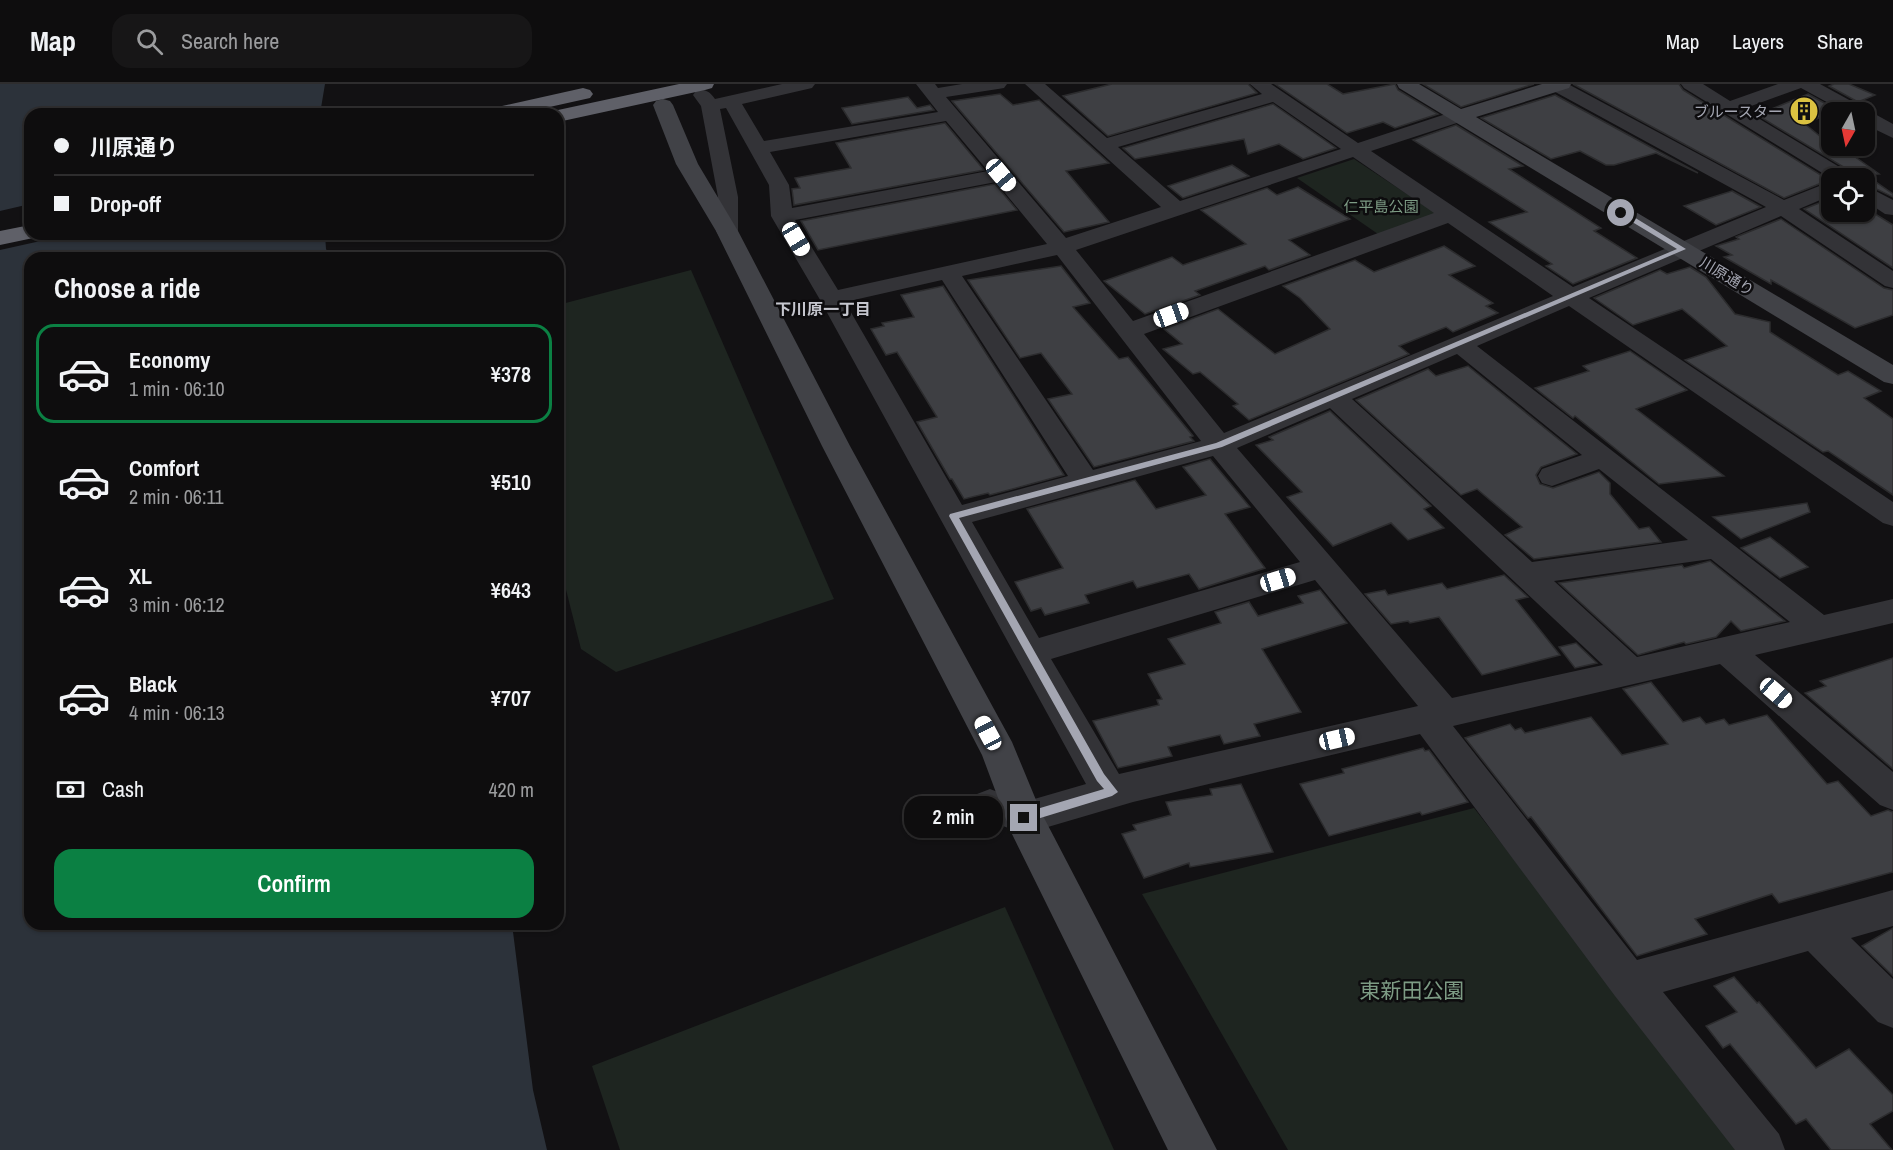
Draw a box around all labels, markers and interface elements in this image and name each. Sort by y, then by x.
search box [112,14,532,68]
text: Map [30,22,76,60]
icon: search [133,25,166,58]
text: Search here [181,26,279,56]
text: Map [1666,27,1699,56]
text: Layers [1732,27,1784,56]
text: Share [1817,27,1863,56]
building icon: ブルースター [1788,95,1820,127]
place label: ブルースター [1694,101,1783,122]
north arrow [1821,102,1875,156]
map controls [1821,102,1875,222]
text: 川原通り [90,132,178,162]
car [983,155,1019,195]
button: locate [1821,168,1875,222]
text: Drop-off [90,189,161,219]
park label: 仁平島公園 [1343,196,1419,217]
route start [1607,199,1634,226]
car [779,219,813,259]
street label: 川原通り [1696,252,1758,300]
text: Choose a ride [54,270,200,306]
district label: 下川原一丁目 [775,298,871,320]
car [1151,300,1191,330]
text: Economy [129,345,210,375]
icon: car [57,347,111,401]
text: ¥378 [491,359,531,389]
text: 1 min · 06:10 [129,375,225,402]
text: Comfort [129,453,199,483]
icon: car [57,455,111,509]
text: ¥510 [491,467,531,497]
text: 2 min · 06:11 [129,483,224,510]
text: XL [129,561,152,591]
icon: car [57,563,111,617]
car [1258,566,1298,594]
text: ¥643 [491,575,531,605]
text: 3 min · 06:12 [129,591,225,618]
text: Black [129,669,177,699]
icon: car [57,671,111,725]
car [1757,674,1795,712]
text: ¥707 [491,683,531,713]
text: 4 min · 06:13 [129,699,225,726]
car [972,713,1004,753]
car [1317,726,1357,752]
icon: cash [54,773,87,806]
text: Cash [102,774,144,804]
text: 420 m [488,776,534,803]
callout: 2 min [904,797,1003,839]
text: 2 min [932,803,975,830]
route end [1010,804,1037,831]
button: Confirm [54,849,534,918]
park label: 東新田公園 [1360,976,1465,1005]

